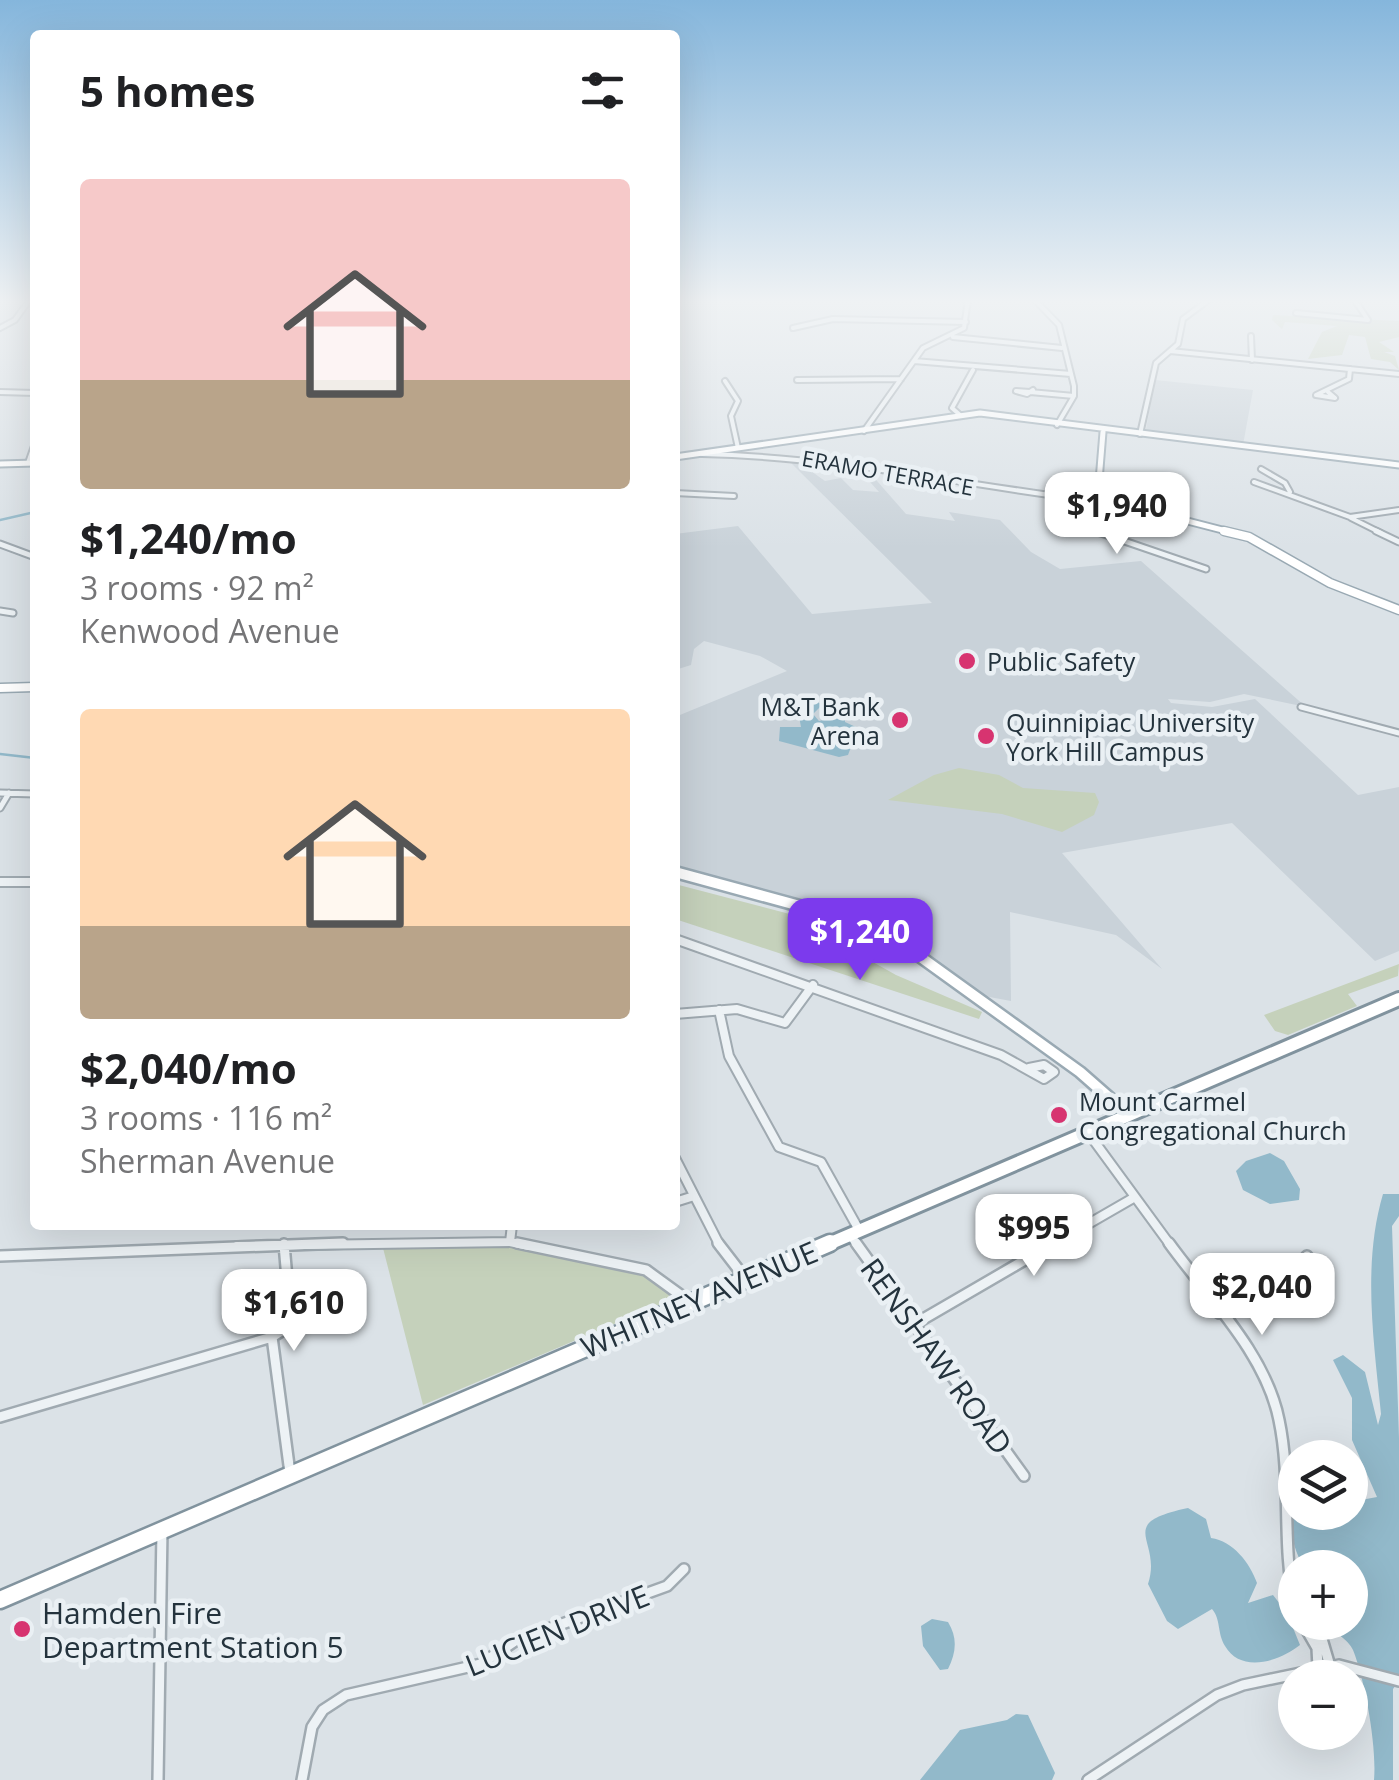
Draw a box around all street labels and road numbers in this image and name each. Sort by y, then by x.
street label: ERAMO TERRACE [800,442,976,502]
street label: WHITNEY AVENUE [574,1231,824,1367]
street label: RENSHAW ROAD [852,1250,1022,1462]
street label: LUCIEN DRIVE [459,1574,655,1686]

